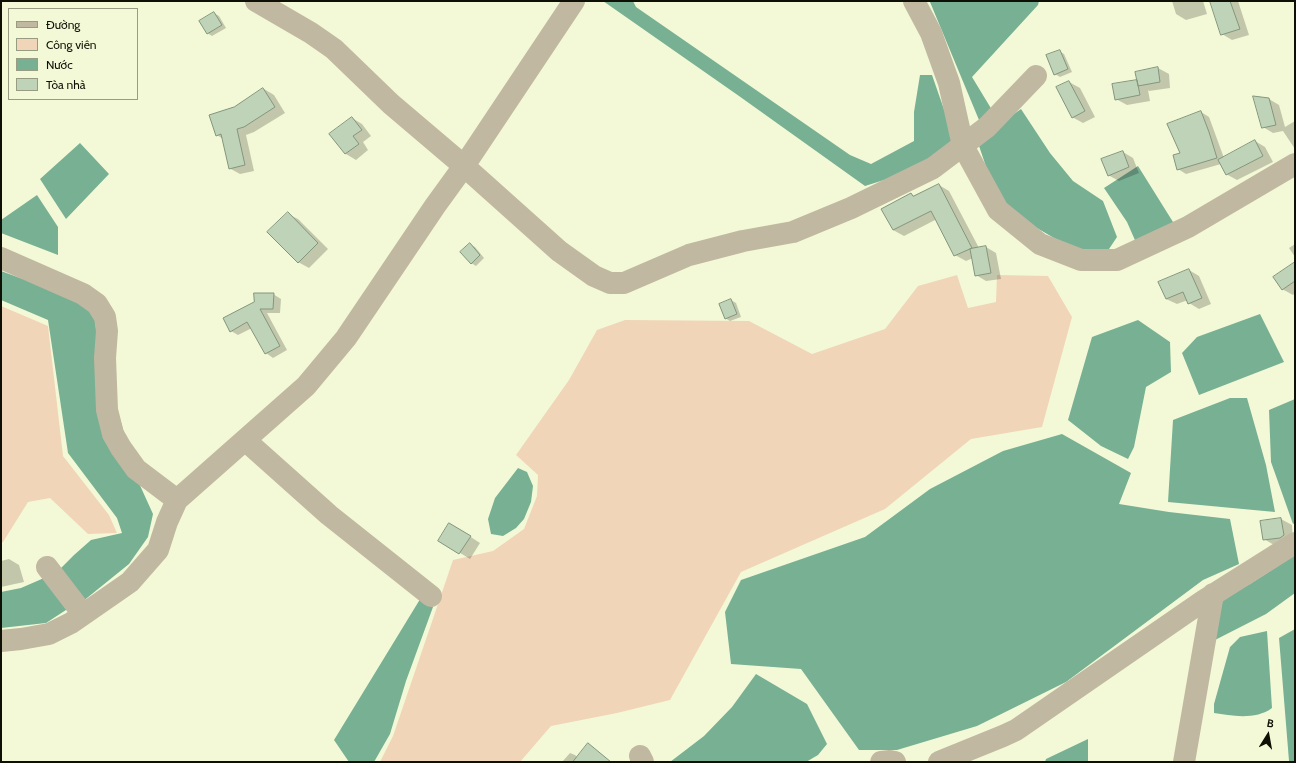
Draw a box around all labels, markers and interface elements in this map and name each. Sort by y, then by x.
legend [8,8,138,100]
text: Đường [46,17,80,32]
text: Công viên [46,37,97,52]
text: Nước [46,57,73,72]
text: Tòa nhà [46,77,85,92]
north arrow [1248,715,1288,755]
text: B [1266,716,1275,731]

